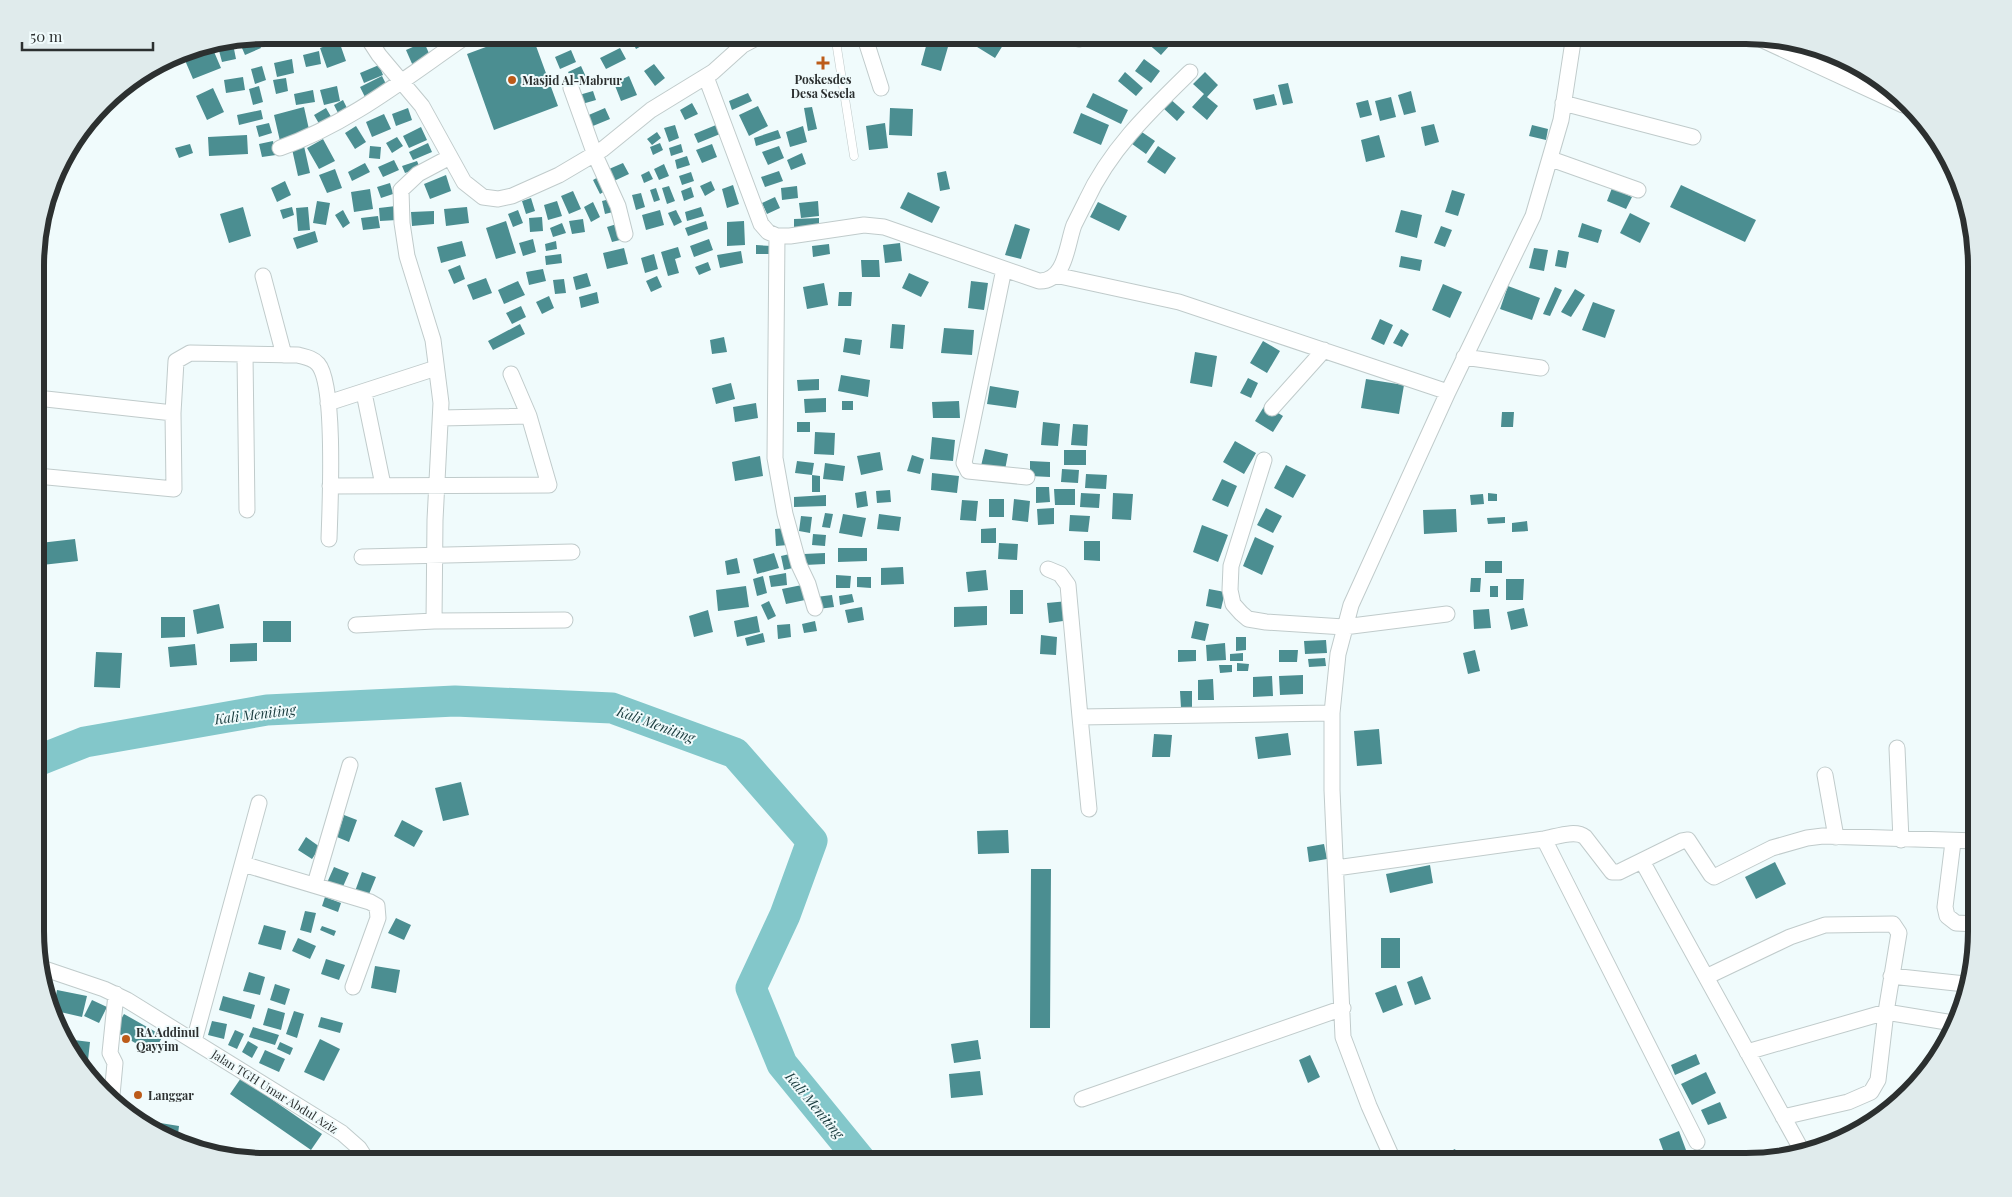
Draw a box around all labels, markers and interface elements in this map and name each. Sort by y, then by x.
scale bar [22,20,154,52]
text: 50 m [30,26,63,46]
marker: Poskesdes Desa Sesela [816,56,830,70]
place label: Poskesdes Desa Sesela [791,71,856,101]
place label: Masjid Al-Mabrur [522,72,622,88]
marker: Masjid Al-Mabrur [506,74,518,86]
water label: Kali Meniting [212,699,298,729]
water label: Kali Meniting [613,701,699,747]
place label: RA Addinul Qayyim [136,1024,199,1054]
marker: RA Addinul Qayyim [120,1033,132,1045]
street label: Jalan TGH Umar Abdul Aziz [208,1045,341,1137]
water label: Kali Meniting [781,1067,850,1144]
place label: Langgar [148,1087,194,1103]
marker: Langgar [132,1089,144,1101]

